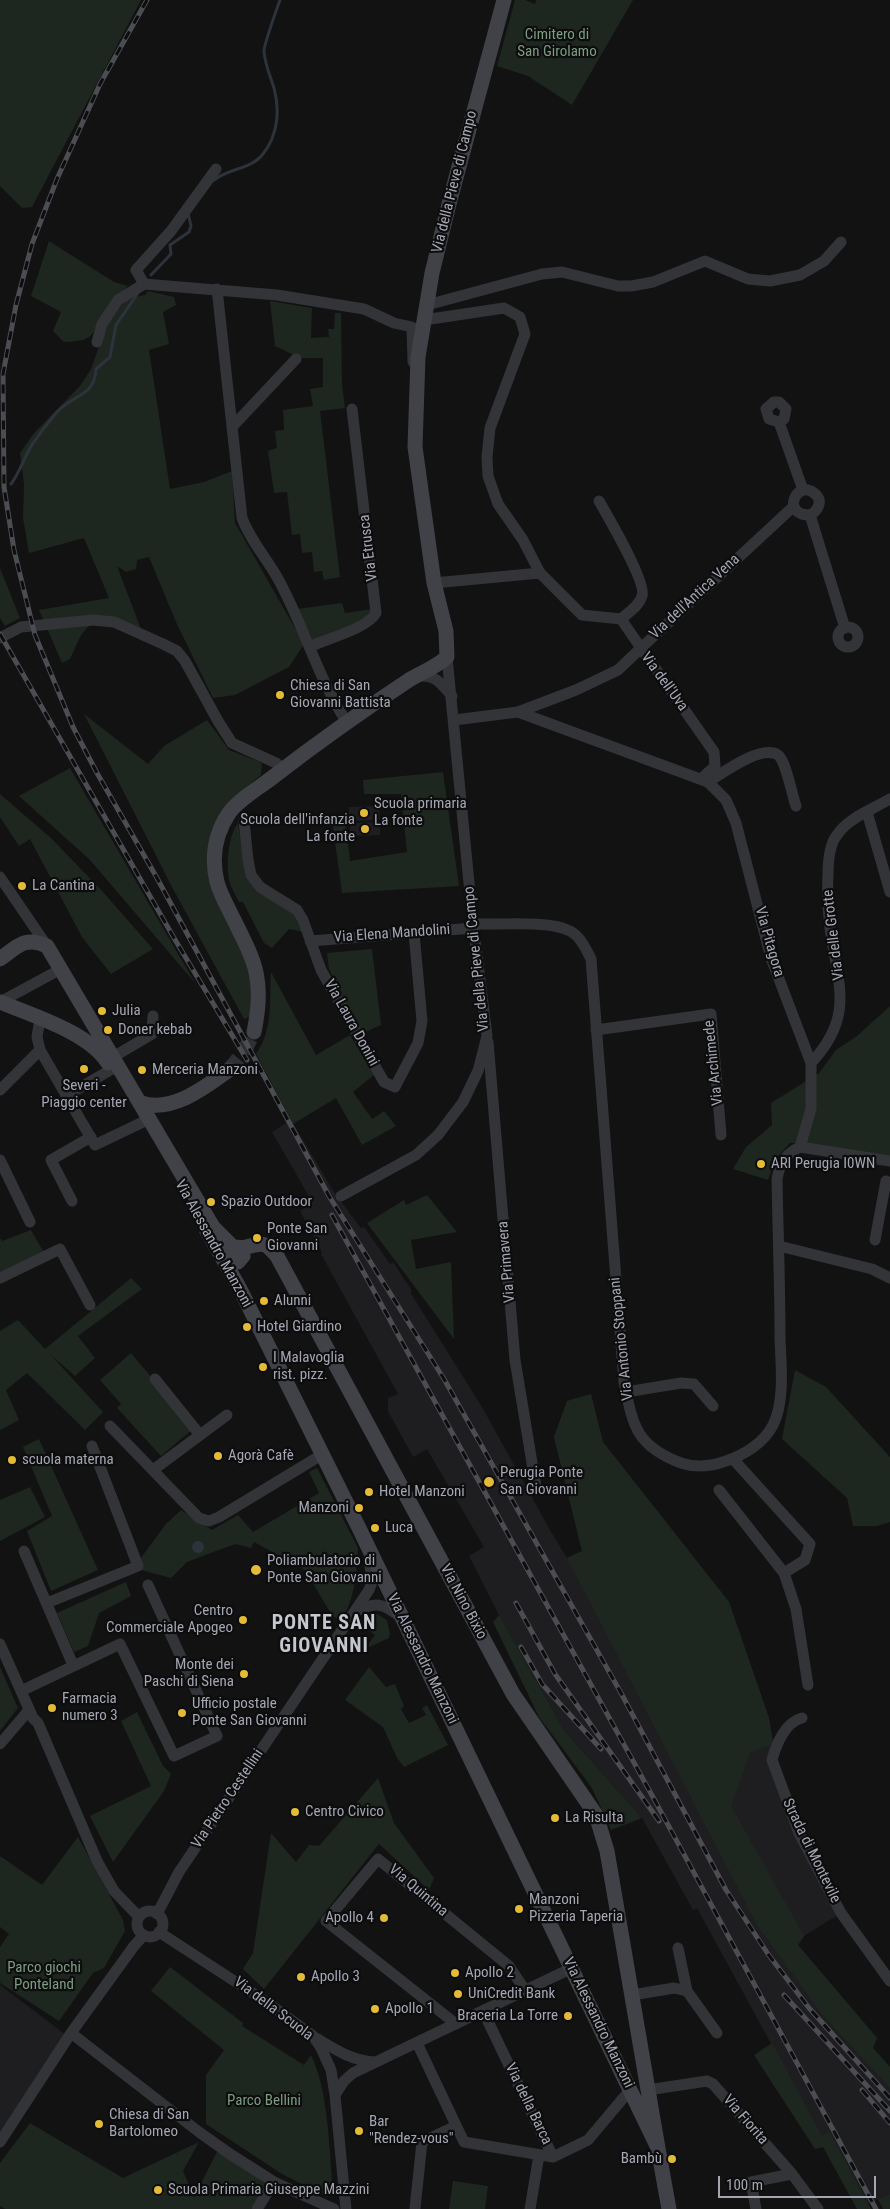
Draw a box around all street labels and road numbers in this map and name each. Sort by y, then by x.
street label: Via della Pieve di Campo [429,109,481,255]
street label: Via Etrusca [356,514,382,582]
street label: Via dell'Antica Vena [646,551,744,643]
street label: Via dell'Uva [637,649,691,715]
street label: Via della Pieve di Campo [460,885,494,1033]
street label: Via delle Grotte [820,889,848,981]
street label: Via Pitagora [750,905,788,979]
street label: Via Elena Mandolini [333,921,451,947]
street label: Via Laura Donini [320,976,382,1070]
street label: Via Archimede [701,1019,727,1107]
street label: Via Alessandro Manzoni [170,1177,256,1311]
street label: Via Primavera [494,1220,520,1304]
street label: Via Antonio Stoppani [607,1276,637,1402]
street label: Via Nino Bixio [436,1561,490,1643]
street label: Via Alessandro Manzoni [383,1591,461,1727]
street label: Via Pietro Cestellini [188,1746,268,1852]
street label: Strada di Montevile [778,1796,844,1906]
street label: Via Quintina [385,1861,451,1921]
street label: Via Alessandro Manzoni [559,1955,637,2091]
street label: Via della Scuola [230,1973,316,2045]
street label: Via della Barca [501,2060,555,2148]
street label: Via Fiorita [718,2091,772,2149]

